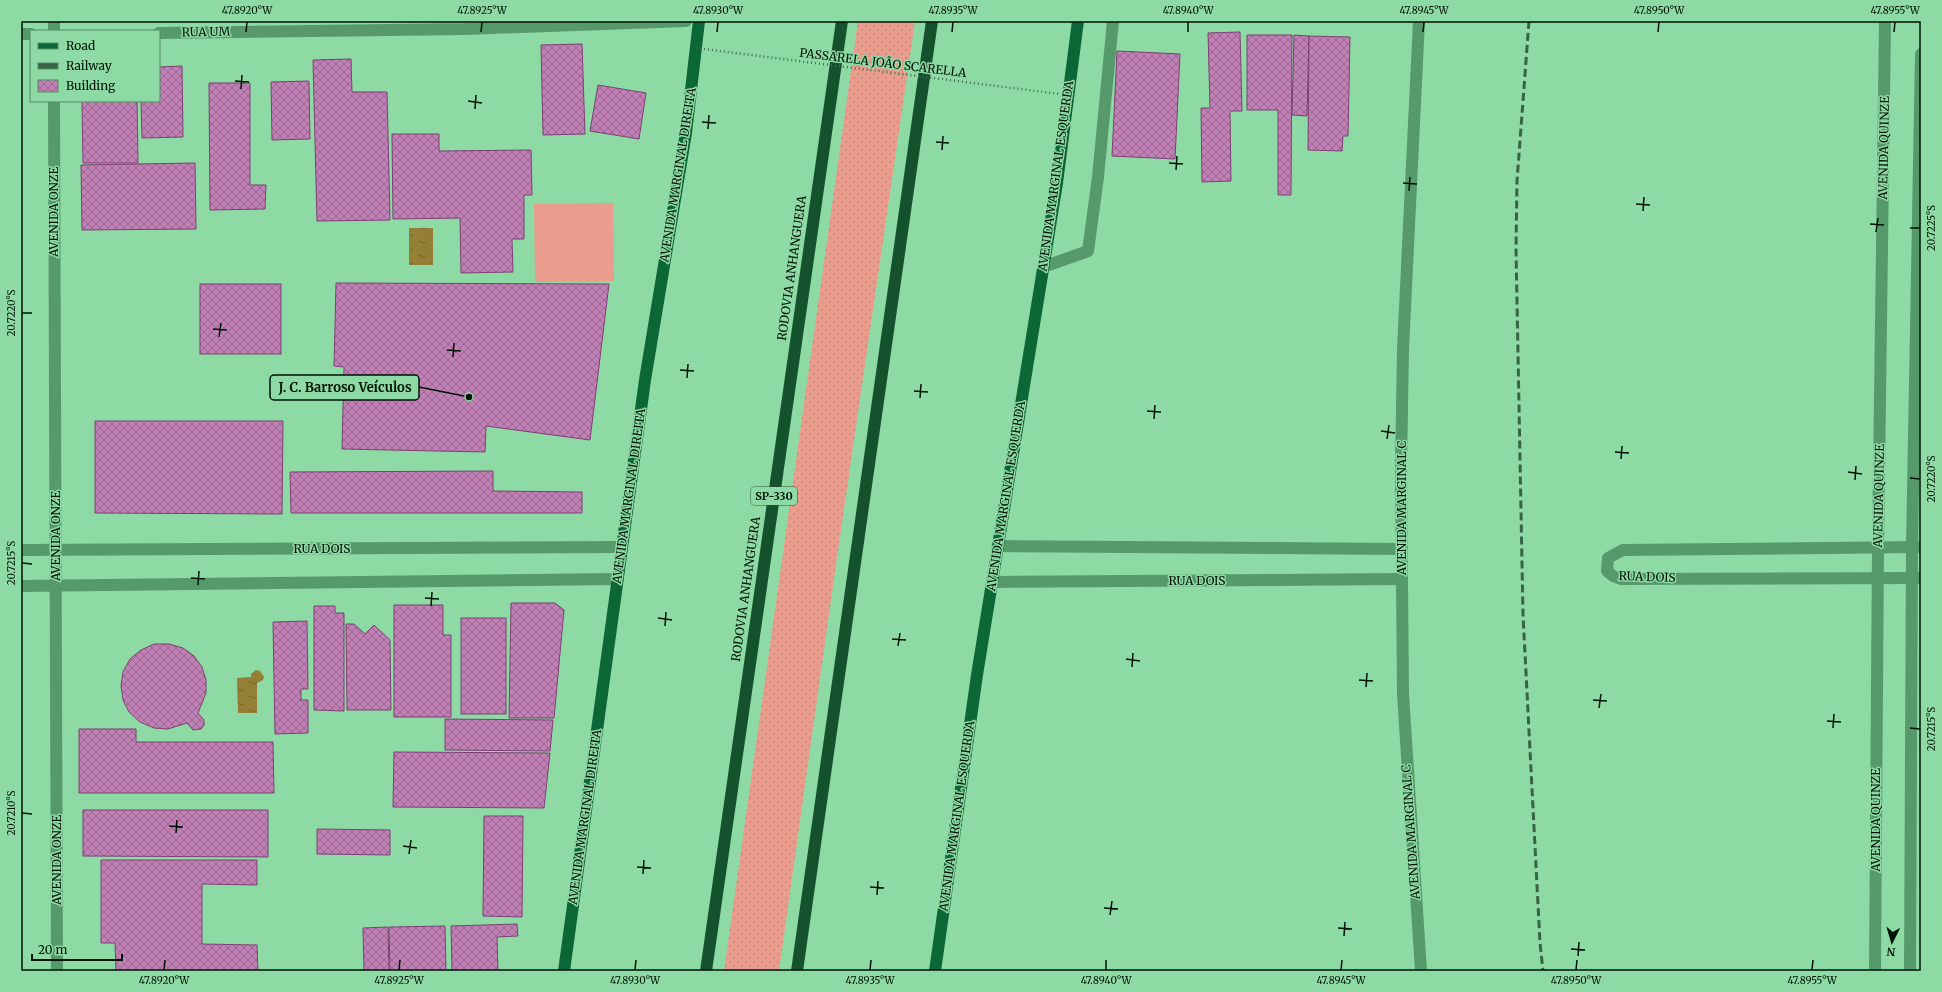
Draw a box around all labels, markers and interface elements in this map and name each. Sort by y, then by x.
text: 47.8920°W [222,4,273,17]
text: 47.8925°W [457,4,508,17]
text: 47.8930°W [693,4,744,17]
text: 47.8935°W [929,4,978,17]
text: 47.8940°W [1163,4,1214,17]
text: 47.8945°W [1399,4,1450,17]
text: 47.8950°W [1634,4,1685,17]
text: 47.8955°W [1870,4,1921,17]
street label: RUA UM [182,24,230,39]
legend [30,30,160,102]
text: Road [66,38,95,53]
street label: PASSARELA JOÃO SCARELLA [799,45,968,80]
text: Railway [66,58,112,73]
text: Building [66,78,116,93]
street label: AVENIDA MARGINAL ESQUERDA [1035,79,1076,273]
street label: AVENIDA MARGINAL DIREITA [656,86,699,264]
street label: AVENIDA QUINZE [1875,96,1892,201]
street label: AVENIDA ONZE [46,167,61,258]
street label: RODOVIA ANHANGUERA [774,194,809,341]
text: 20.7225°S [1925,205,1938,251]
text: 20.7220°S [5,290,18,336]
callout: J. C. Barroso Veículos [270,375,419,400]
text: J. C. Barroso Veículos [277,379,412,396]
street label: AVENIDA MARGINAL ESQUERDA [983,399,1028,593]
street label: AVENIDA MARGINAL DIREITA [609,407,648,585]
street label: AVENIDA MARGINAL C [1394,441,1409,576]
street label: AVENIDA QUINZE [1870,444,1887,549]
text: 20.7220°S [1925,456,1938,502]
road number: SP-330 [751,487,797,505]
street label: AVENIDA ONZE [48,491,63,582]
street label: RODOVIA ANHANGUERA [728,515,763,662]
text: 20.7215°S [5,541,18,585]
street label: RUA DOIS [294,541,350,556]
street label: RUA DOIS [1618,568,1676,585]
street label: RUA DOIS [1169,573,1225,588]
text: 20.7215°S [1925,707,1938,751]
street label: AVENIDA MARGINAL ESQUERDA [936,719,977,913]
street label: AVENIDA MARGINAL DIREITA [565,728,604,906]
street label: AVENIDA MARGINAL C [1398,764,1423,901]
street label: AVENIDA QUINZE [1868,768,1883,873]
text: 20.7210°S [5,790,18,836]
street label: AVENIDA ONZE [49,815,64,906]
north arrow [1872,922,1912,962]
scale bar [32,936,122,962]
text: 20 m [38,942,67,957]
text: N [1886,945,1896,959]
text: 47.8920°W [139,974,190,987]
text: 47.8925°W [374,974,425,987]
text: 47.8930°W [610,974,661,987]
text: 47.8935°W [846,974,895,987]
text: 47.8940°W [1081,974,1132,987]
text: 47.8945°W [1316,974,1367,987]
text: 47.8950°W [1551,974,1602,987]
text: 47.8955°W [1787,974,1838,987]

